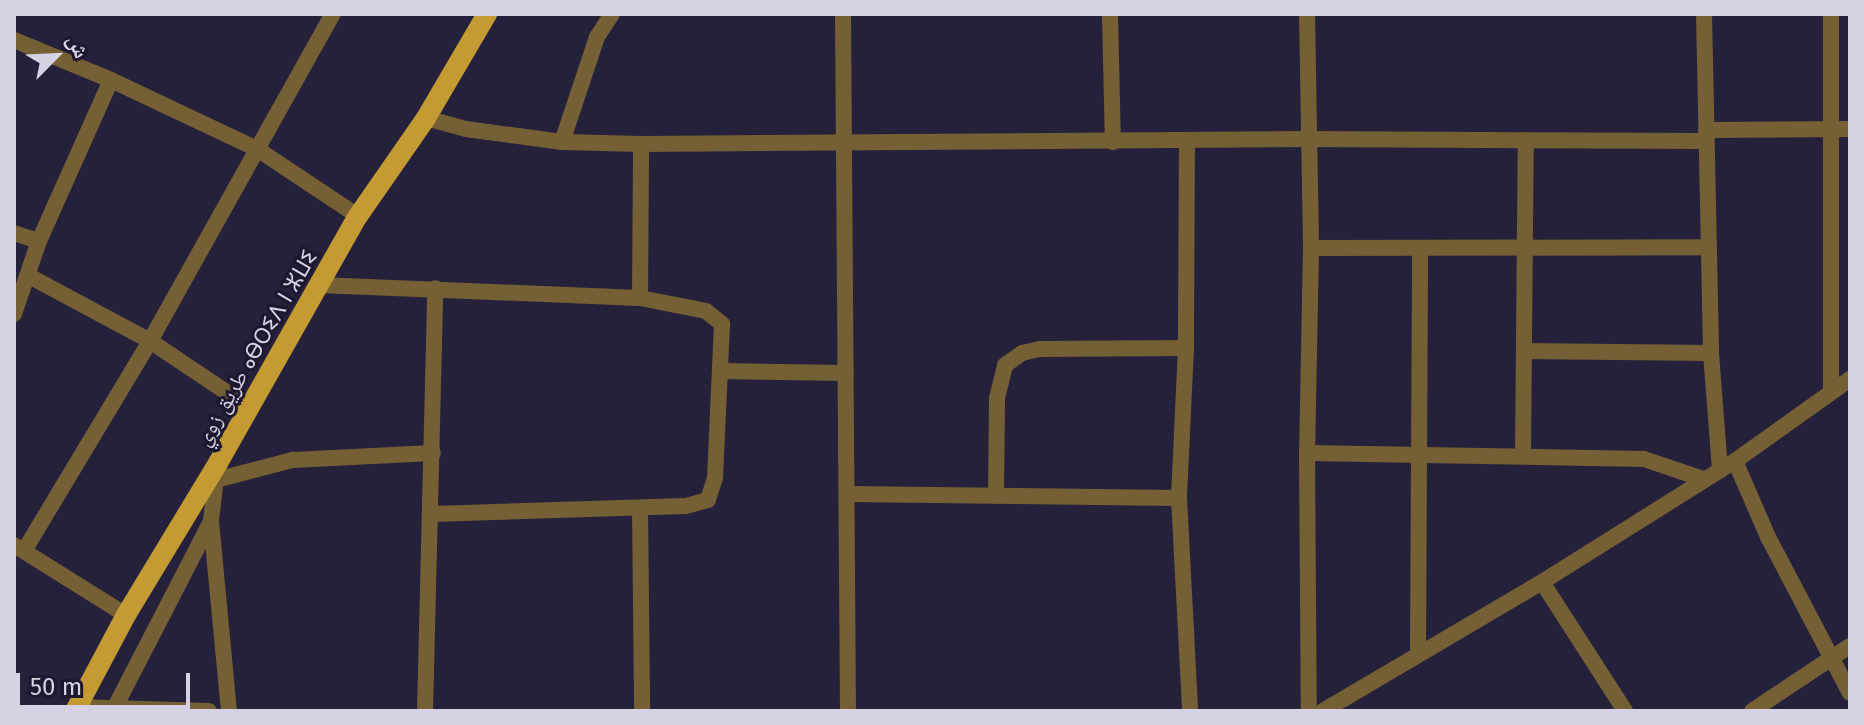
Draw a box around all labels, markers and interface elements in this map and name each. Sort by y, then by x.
north arrow [16,16,96,96]
text: ش [61,30,95,62]
street label: طريق زوي ⴰⴱⵔⵉⴷ ⵏ ⵣⵡⵉ [189,245,323,451]
scale bar [20,657,194,707]
text: 50 m [30,673,82,701]

